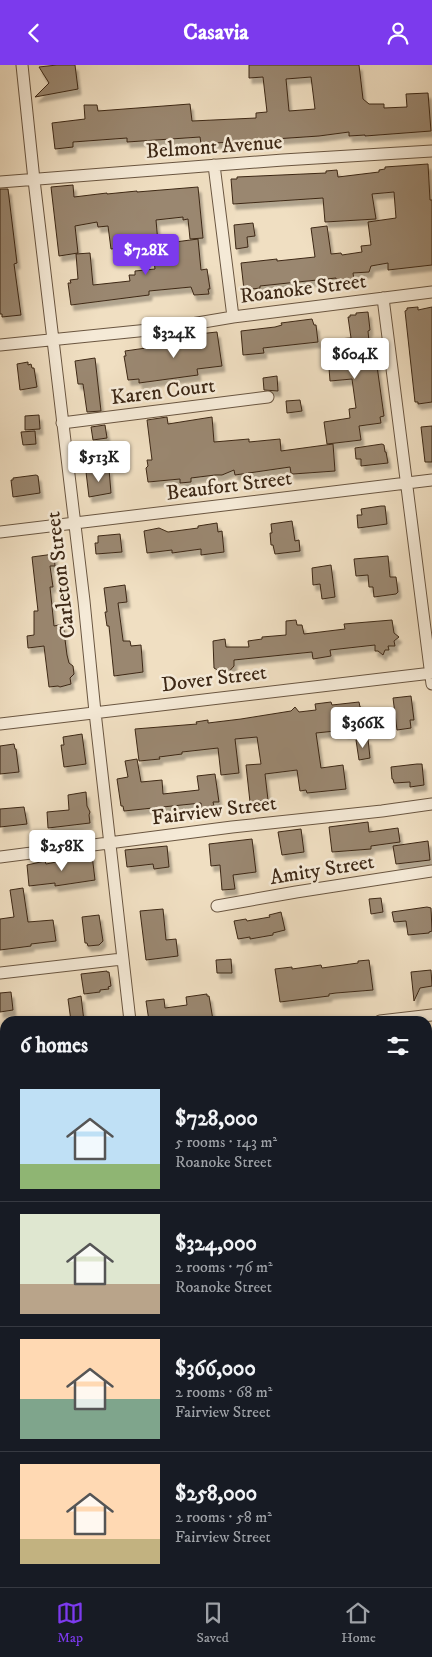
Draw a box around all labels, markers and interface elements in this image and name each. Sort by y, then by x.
icon: back [20,19,48,47]
text: Casavia [183,19,249,46]
icon: person [384,19,412,47]
street label: Belmont Avenue [145,129,283,165]
pin: $728K [111,233,181,276]
text: $728K [124,240,168,260]
street label: Roanoke Street [238,268,368,310]
pin: $324K [139,317,209,359]
text: $324K [152,323,196,343]
pin: $604K [320,337,390,380]
text: $604K [332,344,378,364]
street label: Karen Court [110,373,217,411]
pin: $513K [64,441,134,483]
text: $513K [79,447,119,467]
street label: Beaufort Street [165,465,294,507]
street label: Carleton Street [40,510,82,640]
street label: Dover Street [160,660,268,698]
pin: $366K [328,707,398,749]
text: $366K [342,713,384,733]
street label: Fairview Street [150,790,278,832]
pin: $258K [27,829,97,872]
text: $258K [40,836,84,856]
street label: Amity Street [268,849,376,891]
icon: filters [384,1032,412,1060]
text: 6 homes [20,1033,88,1059]
text: $728,000 [175,1106,258,1132]
icon: home [60,1109,120,1169]
text: 5 rooms · 143 m² [175,1132,277,1152]
text: Roanoke Street [175,1152,272,1172]
text: $324,000 [175,1231,257,1257]
icon: home [60,1234,120,1294]
text: 2 rooms · 76 m² [175,1257,273,1277]
text: Roanoke Street [175,1277,272,1297]
text: $366,000 [175,1356,256,1382]
icon: home [60,1359,120,1419]
text: 2 rooms · 68 m² [175,1382,272,1402]
text: Fairview Street [175,1402,271,1422]
text: $258,000 [175,1481,257,1507]
icon: home [60,1484,120,1544]
text: 2 rooms · 58 m² [175,1507,272,1527]
text: Fairview Street [175,1527,271,1547]
tab: Map [56,1599,84,1647]
tab: Saved [197,1599,229,1647]
tab: Home [341,1599,376,1647]

